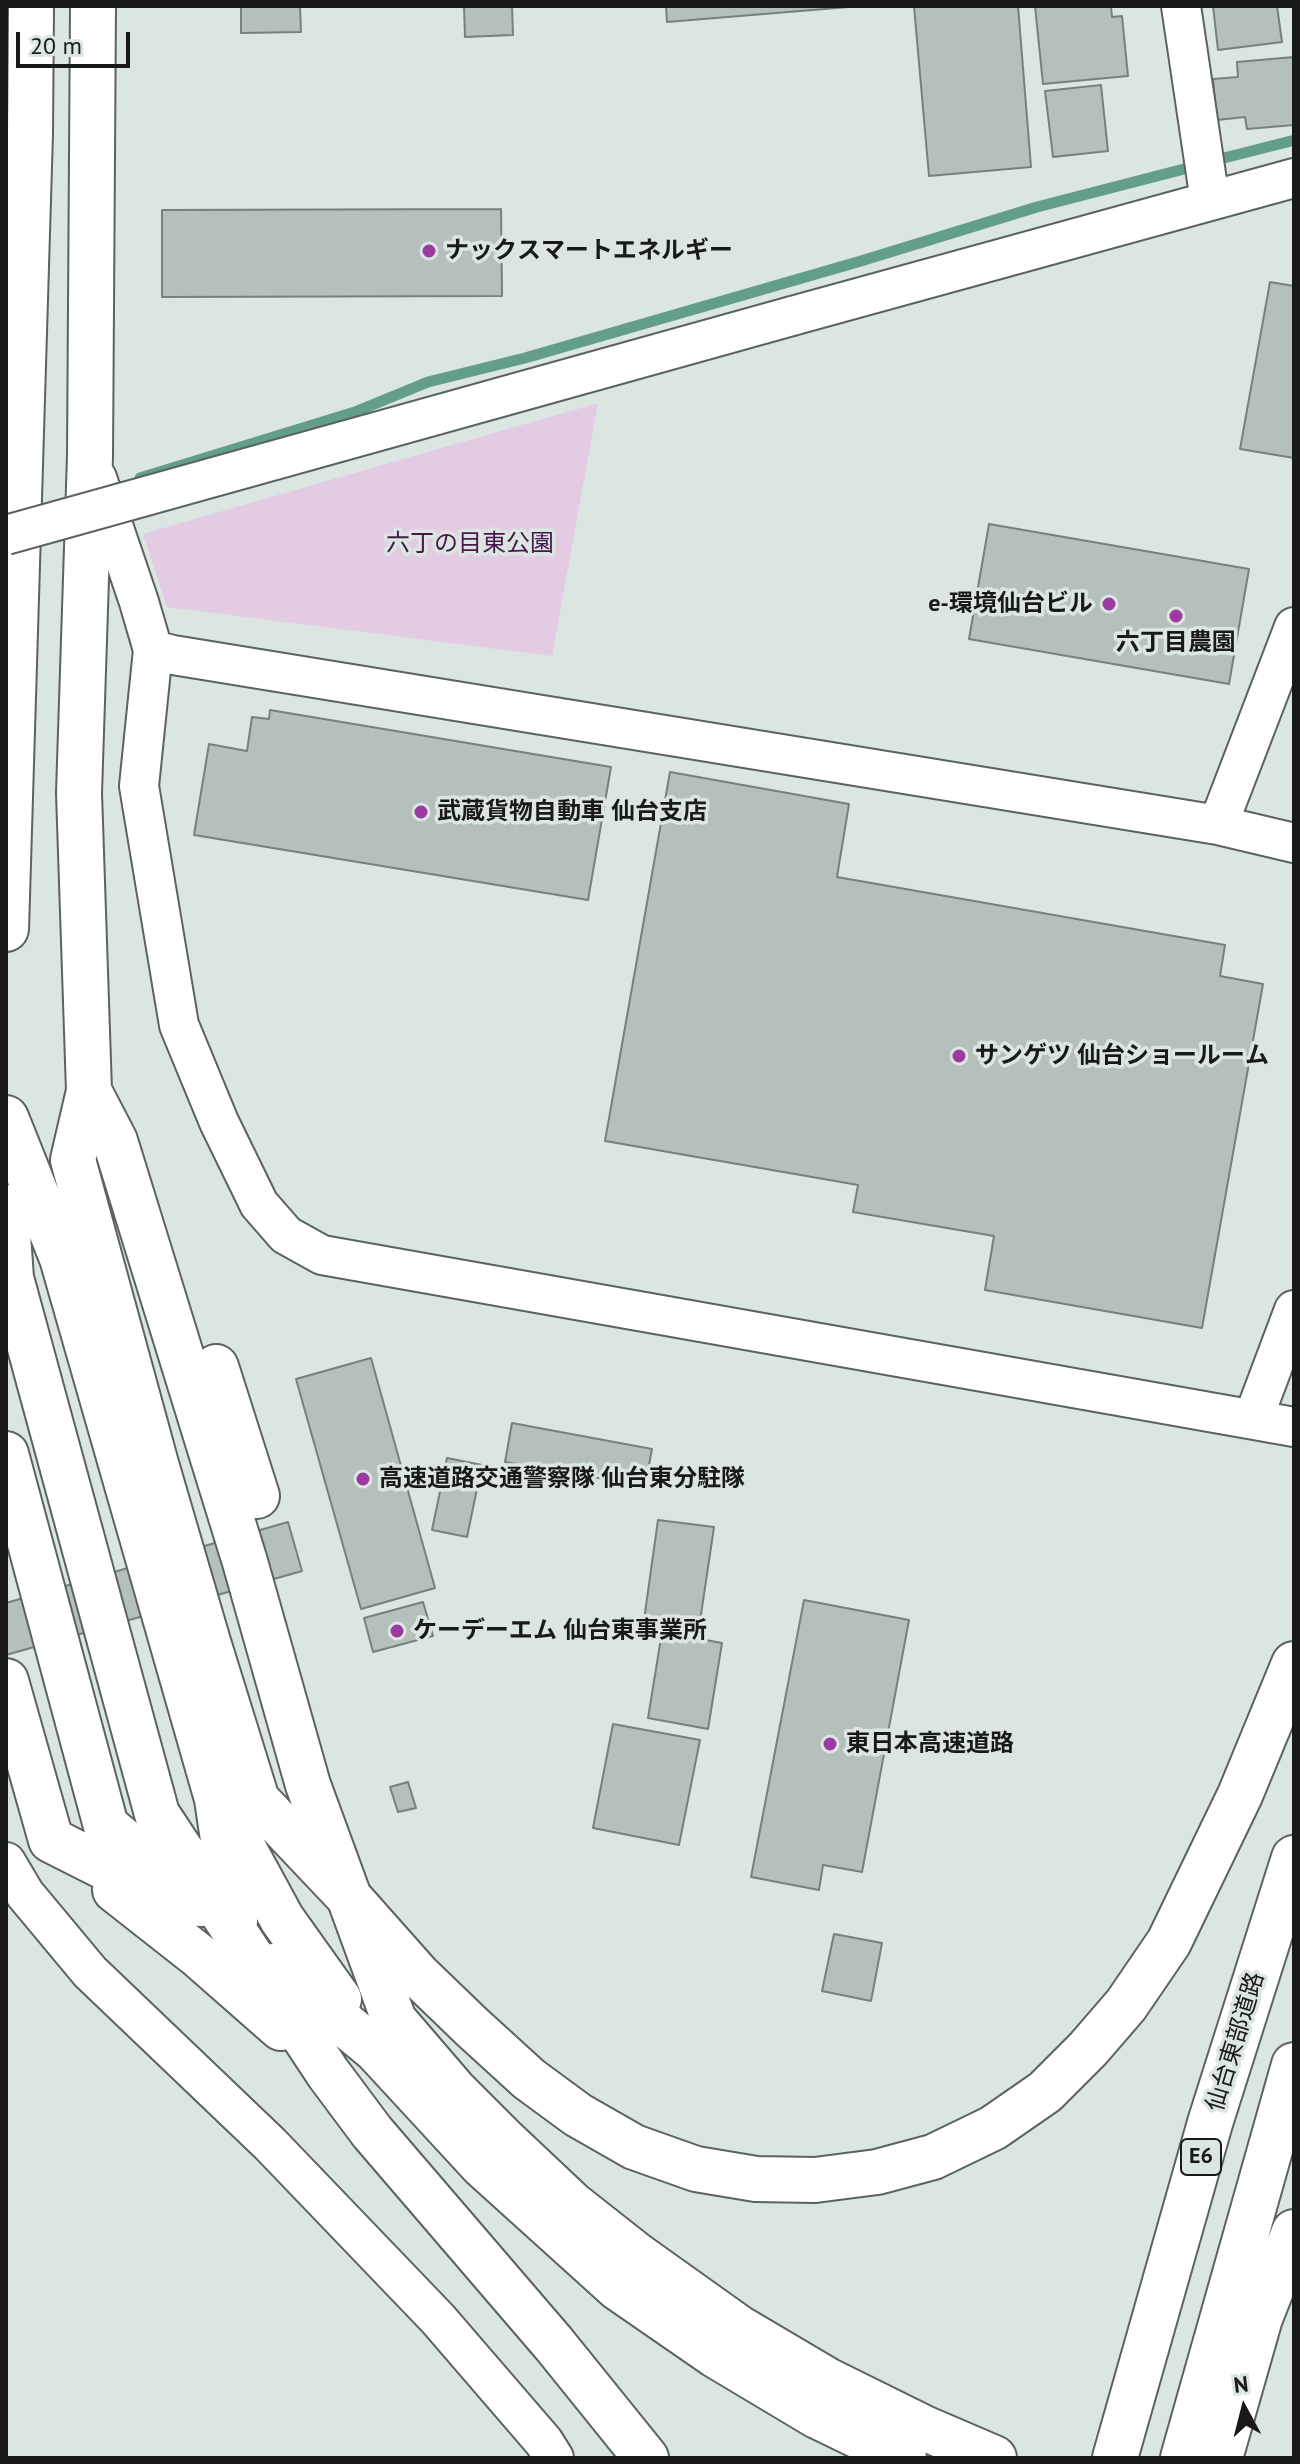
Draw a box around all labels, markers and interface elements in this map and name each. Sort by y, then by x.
scale bar [20,16,134,66]
text: 20 m [30,30,82,61]
place label: ナックスマートエネルギー [445,237,733,265]
marker: ナックスマートエネルギー [420,242,438,260]
park label: 六丁の目東公園 [386,530,554,558]
place label: e-環境仙台ビル [928,590,1093,618]
marker: e-環境仙台ビル [1100,595,1118,613]
marker: 六丁目農園 [1167,607,1185,625]
place label: 六丁目農園 [1116,629,1236,657]
place label: 武蔵貨物自動車 仙台支店 [437,798,707,826]
marker: 武蔵貨物自動車 仙台支店 [412,803,430,821]
place label: サンゲツ 仙台ショールーム [975,1042,1269,1070]
marker: サンゲツ 仙台ショールーム [950,1047,968,1065]
place label: 高速道路交通警察隊 仙台東分駐隊 [379,1465,745,1493]
marker: 高速道路交通警察隊 仙台東分駐隊 [354,1470,372,1488]
place label: ケーデーエム 仙台東事業所 [413,1617,707,1645]
marker: ケーデーエム 仙台東事業所 [388,1622,406,1640]
place label: 東日本高速道路 [846,1730,1014,1758]
marker: 東日本高速道路 [821,1735,839,1753]
street label: 仙台東部道路 [1201,1969,1271,2115]
road number: E6 [1181,2139,1221,2175]
north arrow [1204,2368,1284,2448]
text: N [1232,2369,1250,2399]

